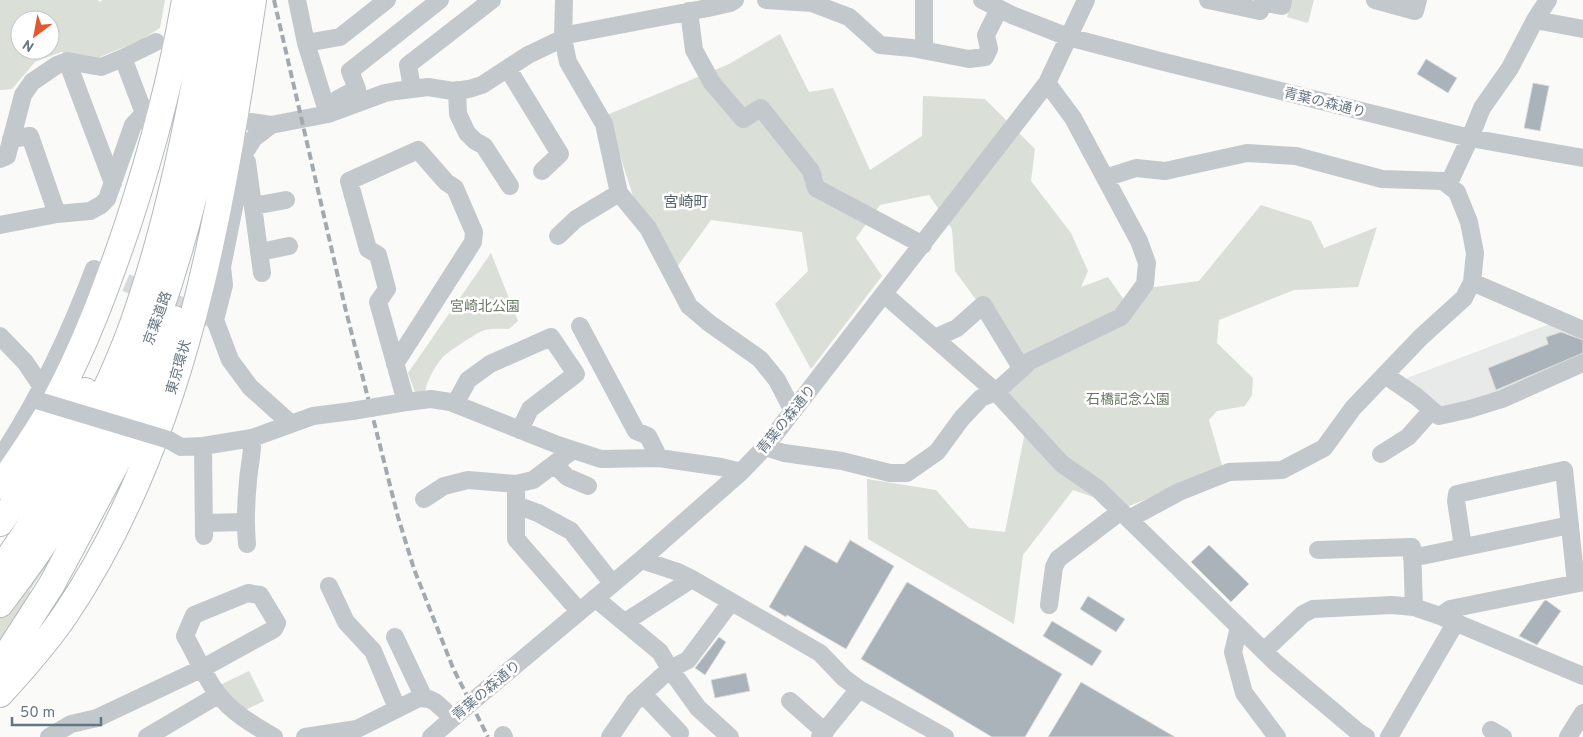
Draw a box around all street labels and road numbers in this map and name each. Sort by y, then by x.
street label: 青葉の森通り [1282,85,1367,122]
street label: 京葉道路 [141,289,176,348]
street label: 東京環状 [163,338,195,397]
street label: 青葉の森通り [754,382,820,458]
street label: 青葉の森通り [449,658,525,725]

